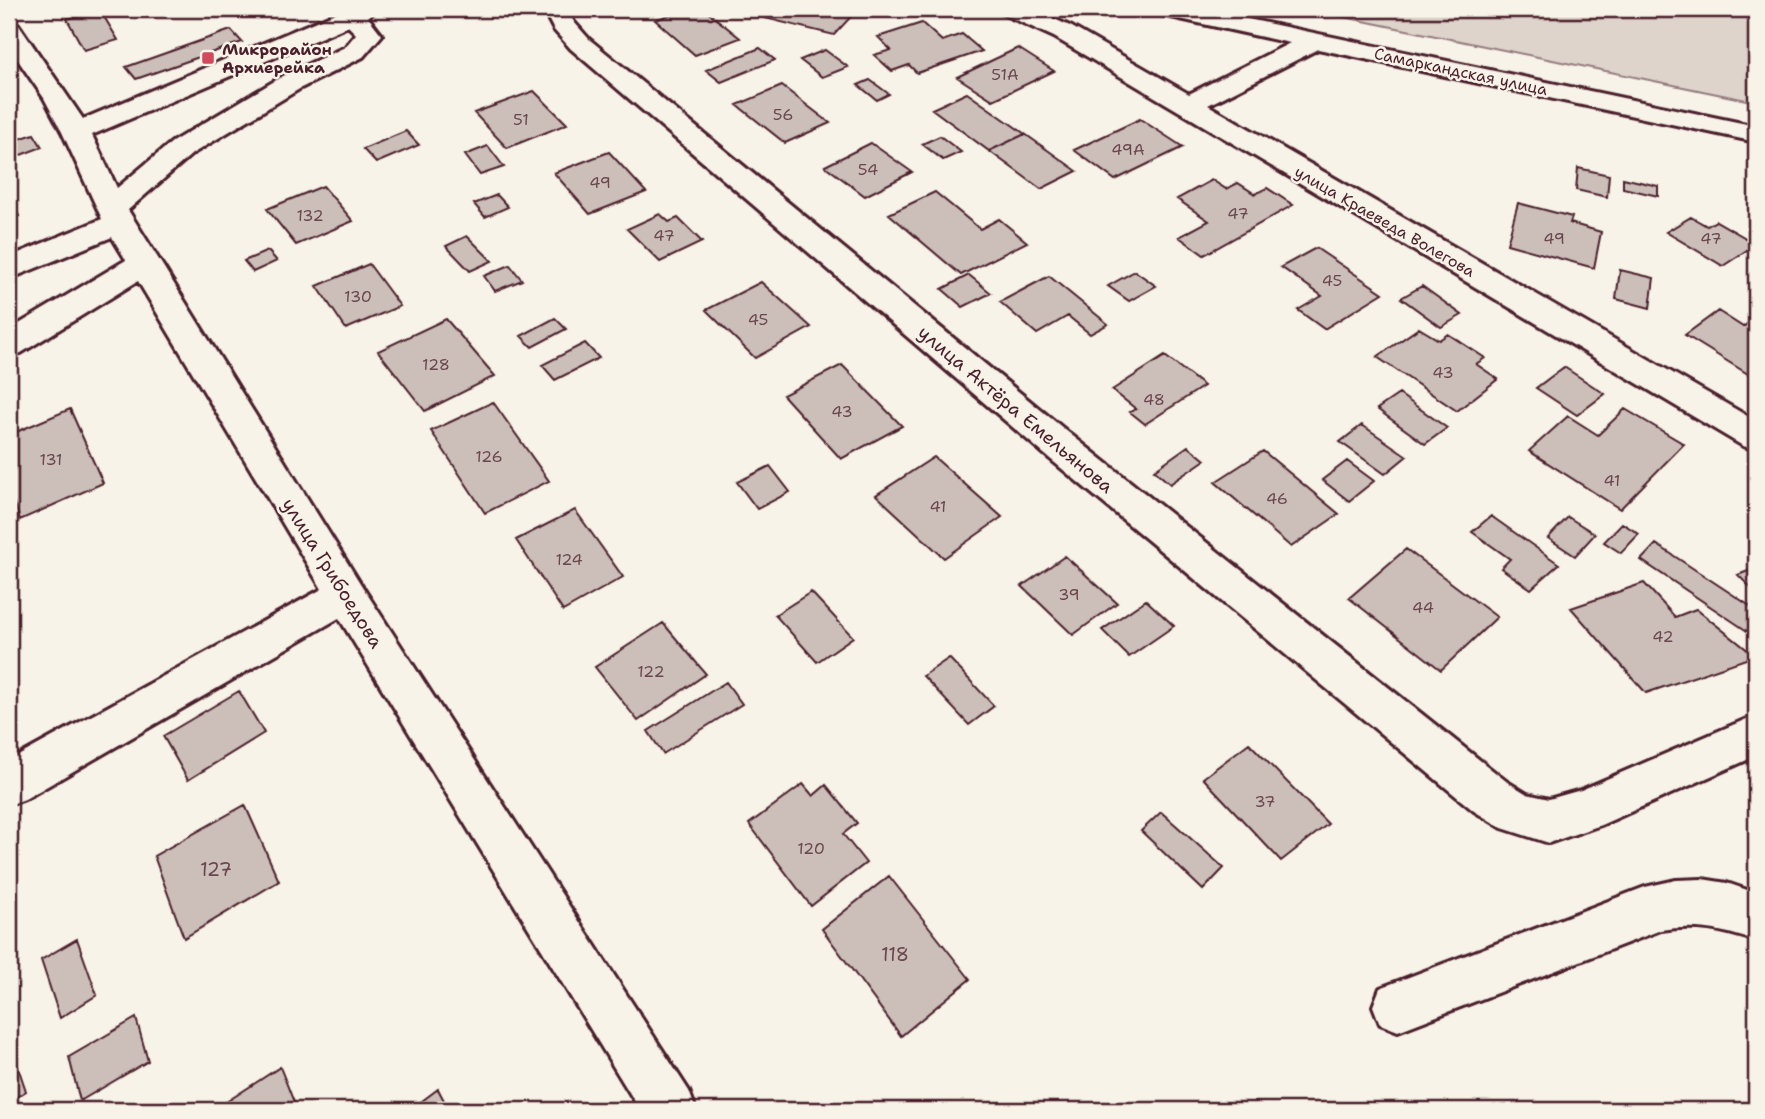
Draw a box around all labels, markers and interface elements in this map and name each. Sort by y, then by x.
place label: Микрорайон Архиерейка [222,39,332,78]
street label: Самаркандская улица [1372,43,1550,100]
marker: Микрорайон Архиерейка [200,50,216,66]
house number: 51А [991,64,1019,85]
house number: 56 [773,104,793,125]
house number: 51 [513,109,529,130]
house number: 49А [1111,139,1145,160]
house number: 54 [858,159,878,180]
street label: улица Краеведа Волегова [1291,161,1479,282]
house number: 49 [589,172,611,193]
house number: 47 [1227,203,1249,224]
house number: 132 [296,205,324,226]
house number: 47 [653,225,675,246]
house number: 49 [1543,228,1565,249]
house number: 47 [1700,228,1722,249]
house number: 45 [1322,270,1342,291]
house number: 130 [344,286,372,307]
house number: 45 [748,309,768,330]
street label: улица Актёра Емельянова [913,320,1119,499]
house number: 128 [422,354,450,375]
house number: 43 [1432,362,1454,383]
house number: 48 [1143,389,1165,410]
house number: 43 [831,401,853,422]
house number: 126 [475,446,503,467]
house number: 131 [40,449,62,470]
house number: 41 [1603,470,1621,491]
house number: 46 [1266,488,1288,509]
street label: улица Грибоедова [276,493,389,653]
house number: 41 [929,496,947,517]
house number: 124 [555,549,583,570]
house number: 39 [1058,584,1080,605]
house number: 44 [1412,597,1434,618]
house number: 42 [1652,626,1674,647]
house number: 122 [637,661,665,682]
house number: 37 [1254,791,1276,812]
house number: 120 [797,838,825,859]
house number: 127 [200,857,232,882]
house number: 118 [881,942,909,967]

